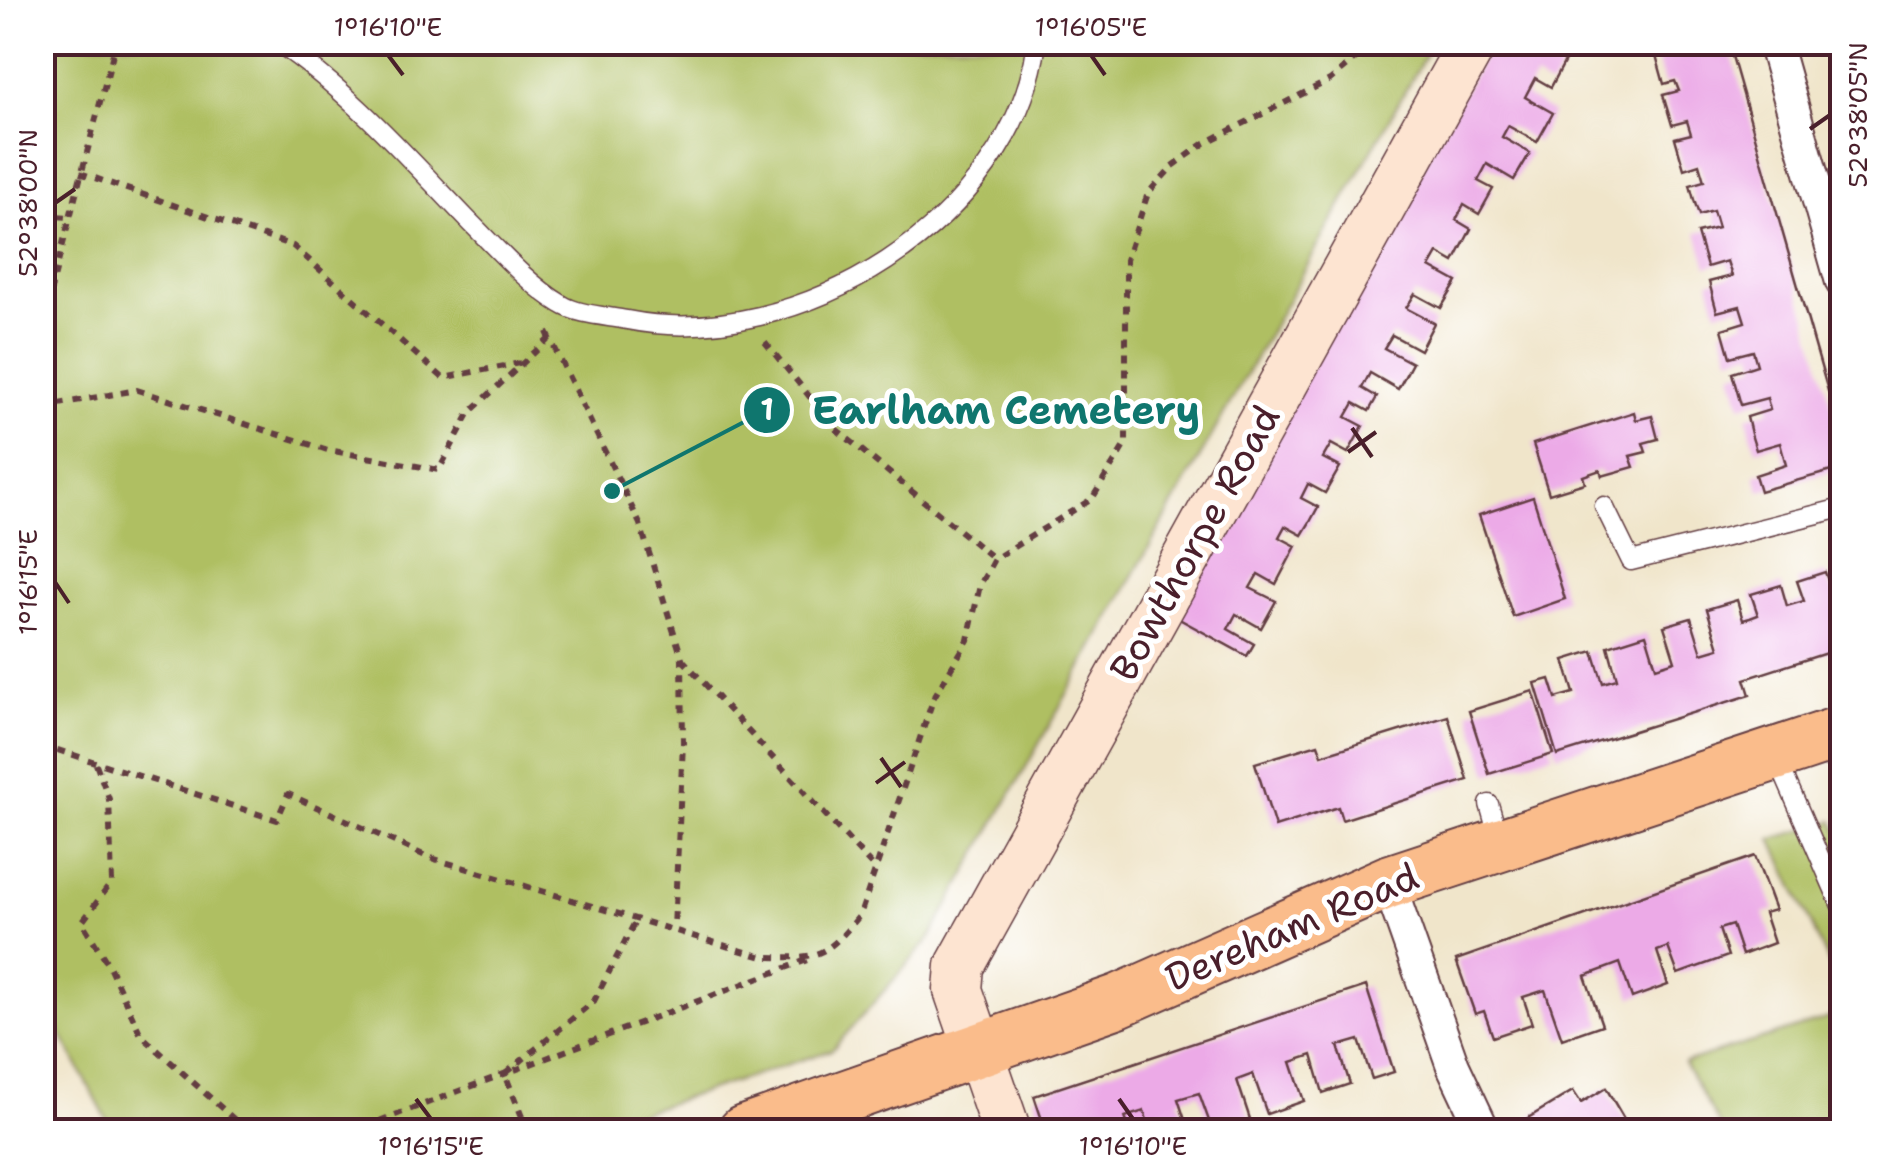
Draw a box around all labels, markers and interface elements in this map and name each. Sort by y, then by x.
text: 1°16'10"E [334,10,442,44]
text: 1°16'05"E [1035,10,1147,44]
text: 52°38'05"N [1841,42,1875,188]
text: 52°38'00"N [11,129,45,277]
callout: Earlham Cemetery [742,375,1220,445]
text: Earlham Cemetery [812,383,1200,437]
text: 1 [760,389,774,430]
street label: Bowthorpe Road [1098,396,1292,690]
text: 1°16'15"E [11,529,45,635]
street label: Dereham Road [1157,850,1426,1003]
text: 1°16'15"E [378,1129,484,1163]
text: 1°16'10"E [1079,1129,1187,1163]

